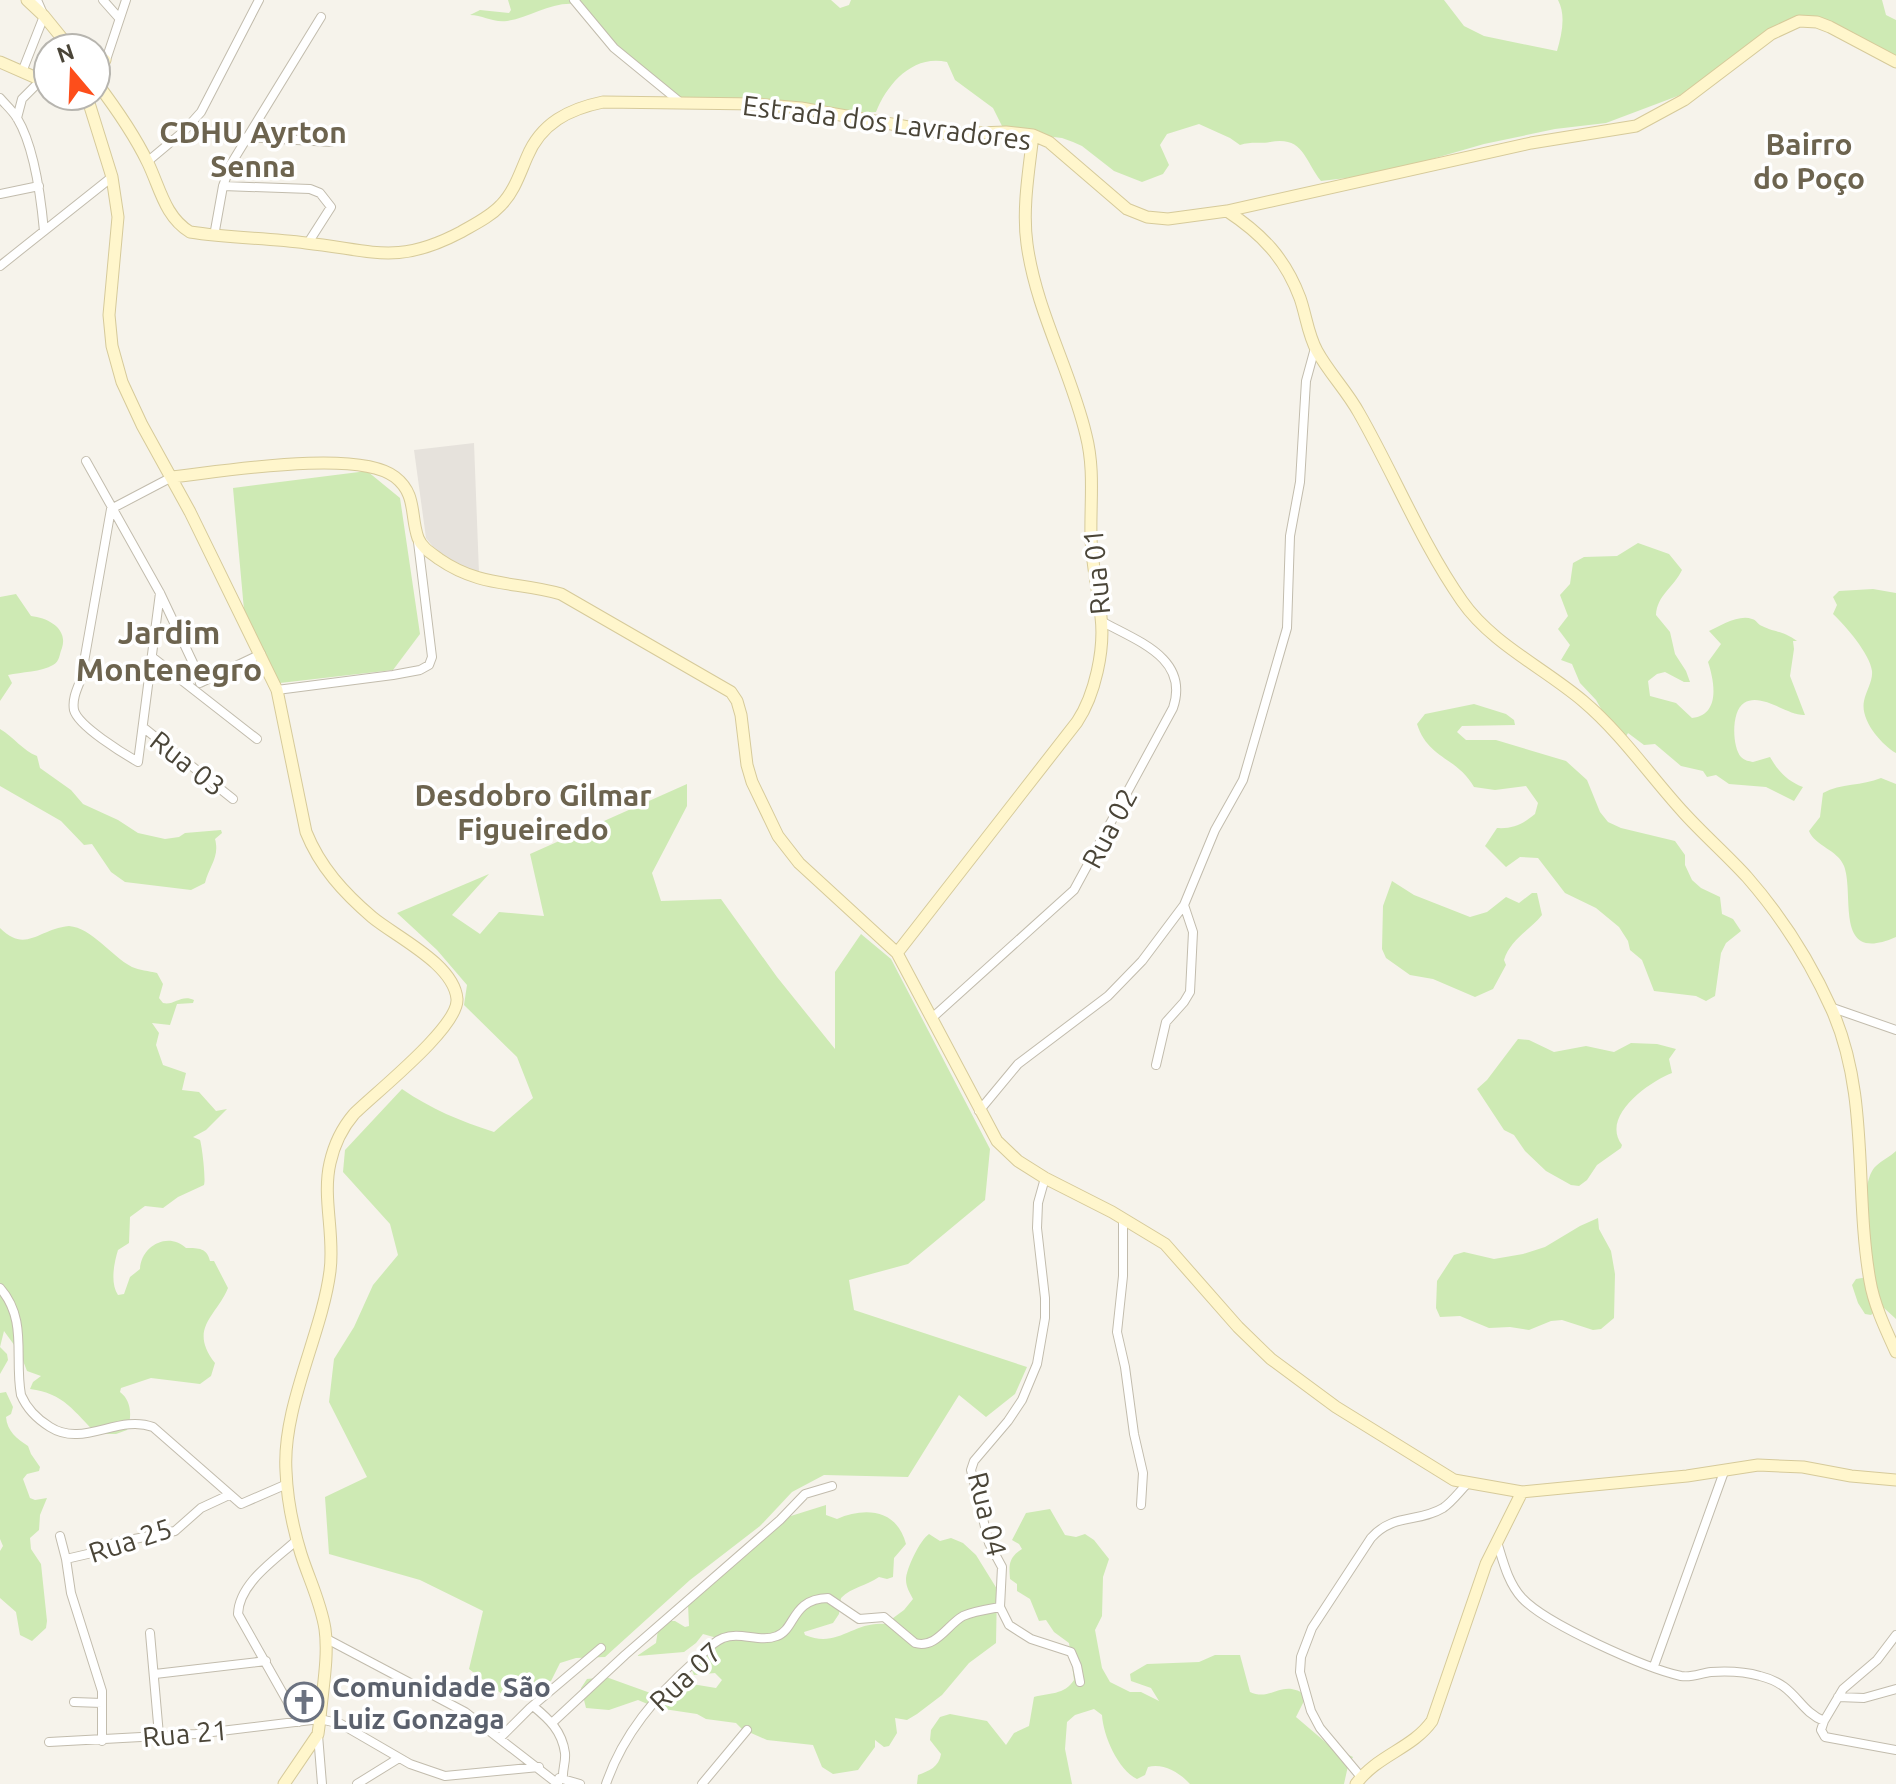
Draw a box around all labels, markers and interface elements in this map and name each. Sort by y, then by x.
north arrow [32,32,112,112]
text: N [53,38,77,67]
street label: Estrada dos Lavradores [741,89,1033,155]
district label: CDHU Ayrton Senna [159,115,347,183]
district label: Bairro do Poço [1753,127,1865,195]
street label: Rua 01 [1077,528,1115,616]
district label: Jardim Montenegro [76,614,262,687]
street label: Rua 03 [145,724,231,802]
district label: Desdobro Gilmar Figueiredo [414,778,652,846]
street label: Rua 02 [1075,783,1143,873]
street label: Rua 04 [963,1469,1013,1559]
street label: Rua 25 [84,1512,176,1568]
street label: Rua 07 [643,1635,727,1717]
place label: Comunidade São Luiz Gonzaga [332,1671,551,1734]
church icon: Comunidade São Luiz Gonzaga [283,1681,325,1723]
street label: Rua 21 [141,1714,229,1752]

